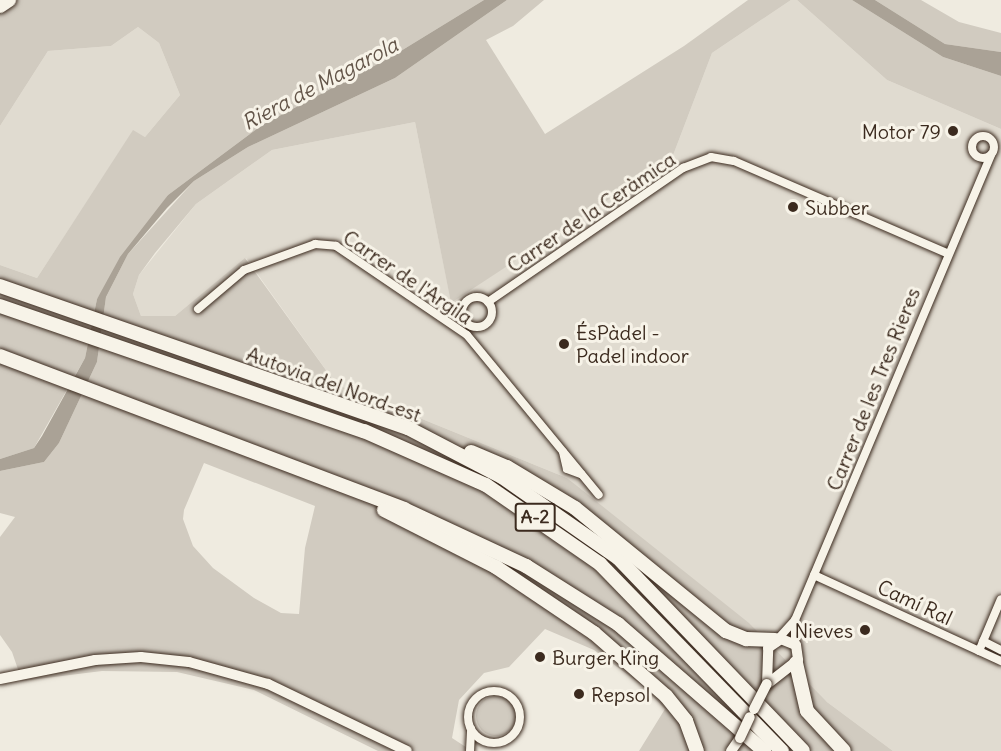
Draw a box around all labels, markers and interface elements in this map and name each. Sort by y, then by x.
water label: Riera de Magarola [238,32,402,136]
place label: Motor 79 [862,119,941,143]
marker: Motor 79 [946,124,960,138]
street label: Carrer de la Ceràmica [502,147,680,277]
place label: Subber [805,195,869,219]
marker: Subber [786,200,800,214]
street label: Carrer de l'Argila [339,225,477,329]
street label: Carrer de les Tres Rieres [821,284,925,494]
place label: ÉsPàdel - Padel indoor [576,320,689,367]
marker: ÉsPàdel - Padel indoor [557,337,571,351]
street label: Autovia del Nord-est [243,341,425,427]
road number: A-2 [514,502,556,532]
street label: Camí Ral [874,574,956,630]
place label: Nieves [794,618,853,642]
marker: Nieves [858,623,872,637]
place label: Burger King [552,645,659,669]
marker: Burger King [533,650,547,664]
place label: Repsol [591,682,650,706]
marker: Repsol [572,687,586,701]

